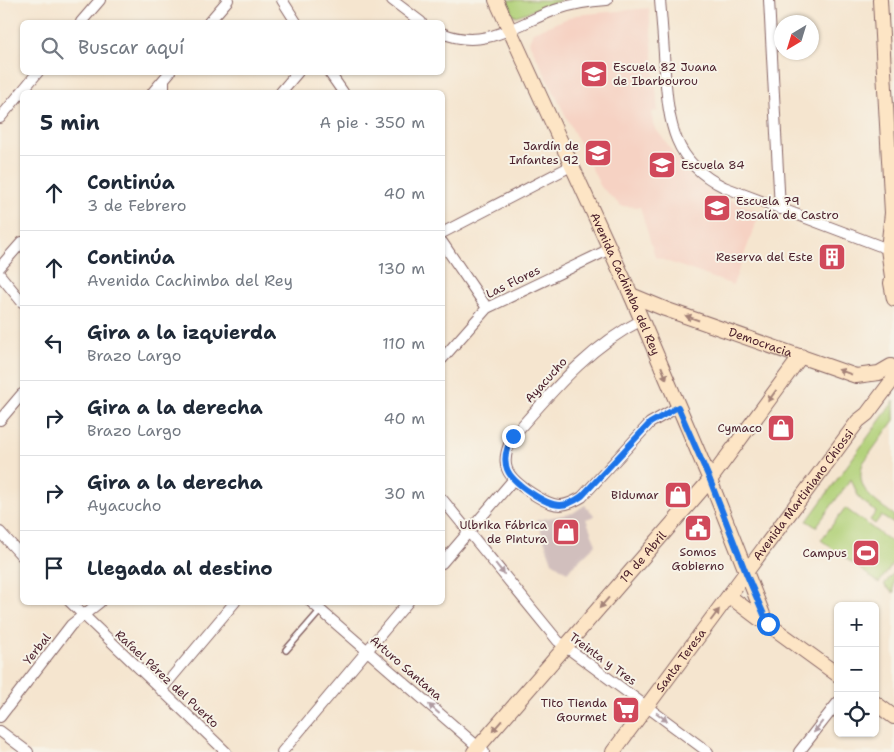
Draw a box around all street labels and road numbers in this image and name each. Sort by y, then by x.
street label: Avenida Cachimba del Rey [586,210,664,358]
street label: Las Flores [483,262,543,302]
street label: Democracia [727,324,795,361]
street label: Ayacucho [521,354,571,406]
street label: Avenida Martiniano Chiossi [749,426,857,564]
street label: 19 de Abril [616,528,670,586]
street label: Santa Teresa [652,625,710,695]
street label: Rafael Pérez del Puerto [112,627,222,731]
street label: Treinta y Tres [566,629,640,689]
street label: Yerbal [20,630,55,668]
street label: Arturo Santana [367,632,446,704]

